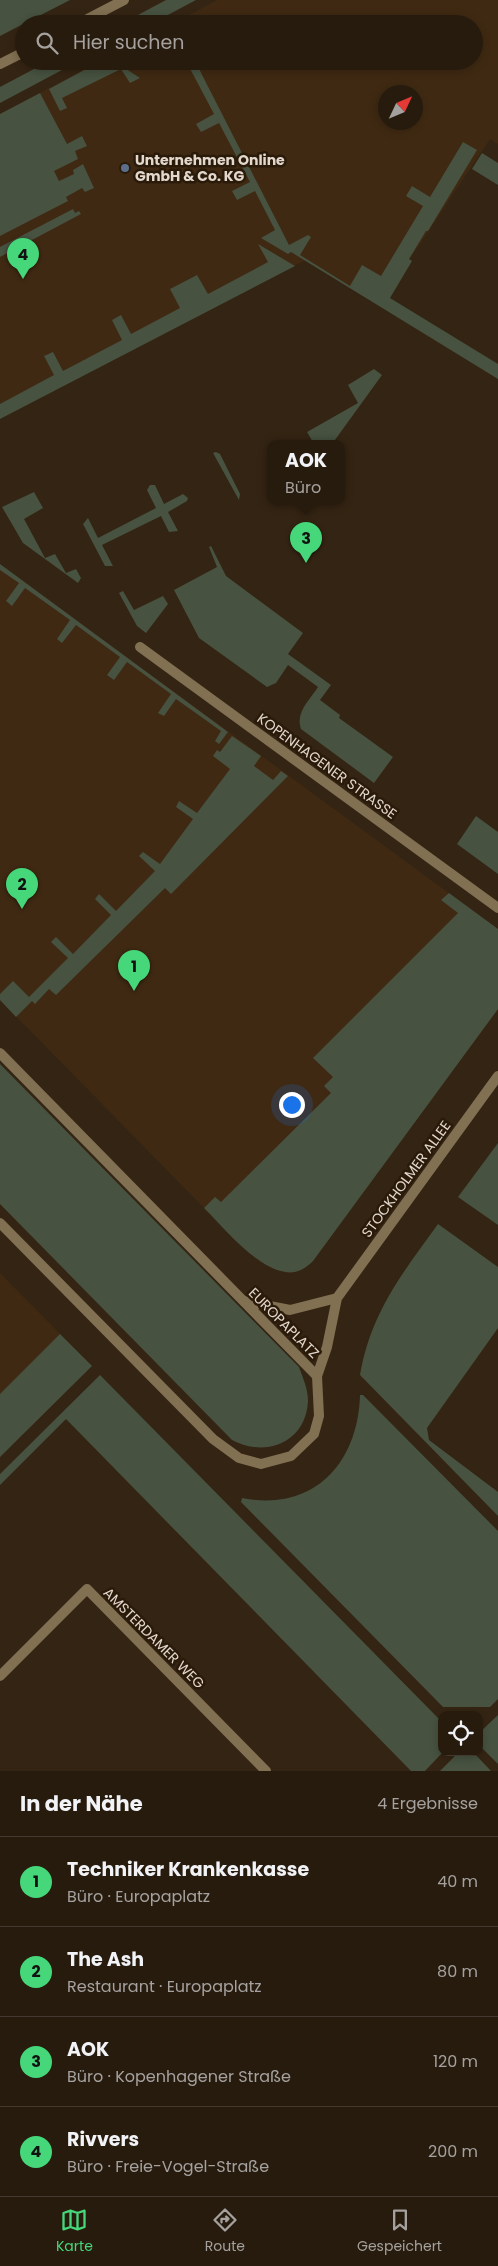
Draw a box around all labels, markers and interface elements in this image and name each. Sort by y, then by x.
search box [15,15,483,70]
icon: search [33,29,61,57]
text: Hier suchen [73,29,184,56]
north arrow [378,85,423,130]
place label: Unternehmen Online GmbH & Co. KG [135,150,285,186]
marker: Unternehmen Online GmbH & Co. KG [119,162,131,174]
pin: 4 [7,238,39,279]
popup [267,440,345,505]
text: AOK [285,447,327,474]
text: Büro [285,476,321,499]
pin: 3 [290,522,322,563]
street label: KOPENHAGENER STRASSE [253,708,401,824]
pin: 2 [6,868,38,909]
pin: 1 [118,950,150,991]
your location [279,1092,305,1118]
street label: STOCKHOLMER ALLEE [357,1116,455,1242]
street label: EUROPAPLATZ [244,1283,324,1363]
street label: AMSTERDAMER WEG [99,1583,209,1693]
map controls [438,1711,483,1756]
button: locate [438,1711,483,1756]
text: In der Nähe [20,1789,143,1818]
text: 4 Ergebnisse [377,1792,478,1815]
text: Techniker Krankenkasse [67,1856,309,1883]
text: 1 [33,1870,39,1893]
text: 40 m [437,1870,478,1893]
text: Büro · Europaplatz [67,1885,210,1908]
text: The Ash [67,1946,144,1973]
text: 2 [31,1960,41,1983]
text: 80 m [437,1960,478,1983]
text: Restaurant · Europaplatz [67,1975,262,1998]
text: AOK [67,2036,109,2063]
text: 3 [31,2050,41,2073]
text: 120 m [433,2050,478,2073]
text: Büro · Kopenhagener Straße [67,2065,291,2088]
text: Rivvers [67,2126,139,2153]
text: 4 [31,2140,41,2163]
text: 200 m [428,2140,478,2163]
text: Büro · Freie-Vogel-Straße [67,2155,269,2178]
tab: Karte [56,2206,93,2257]
tab: Route [205,2206,245,2257]
tab: Gespeichert [357,2206,442,2257]

